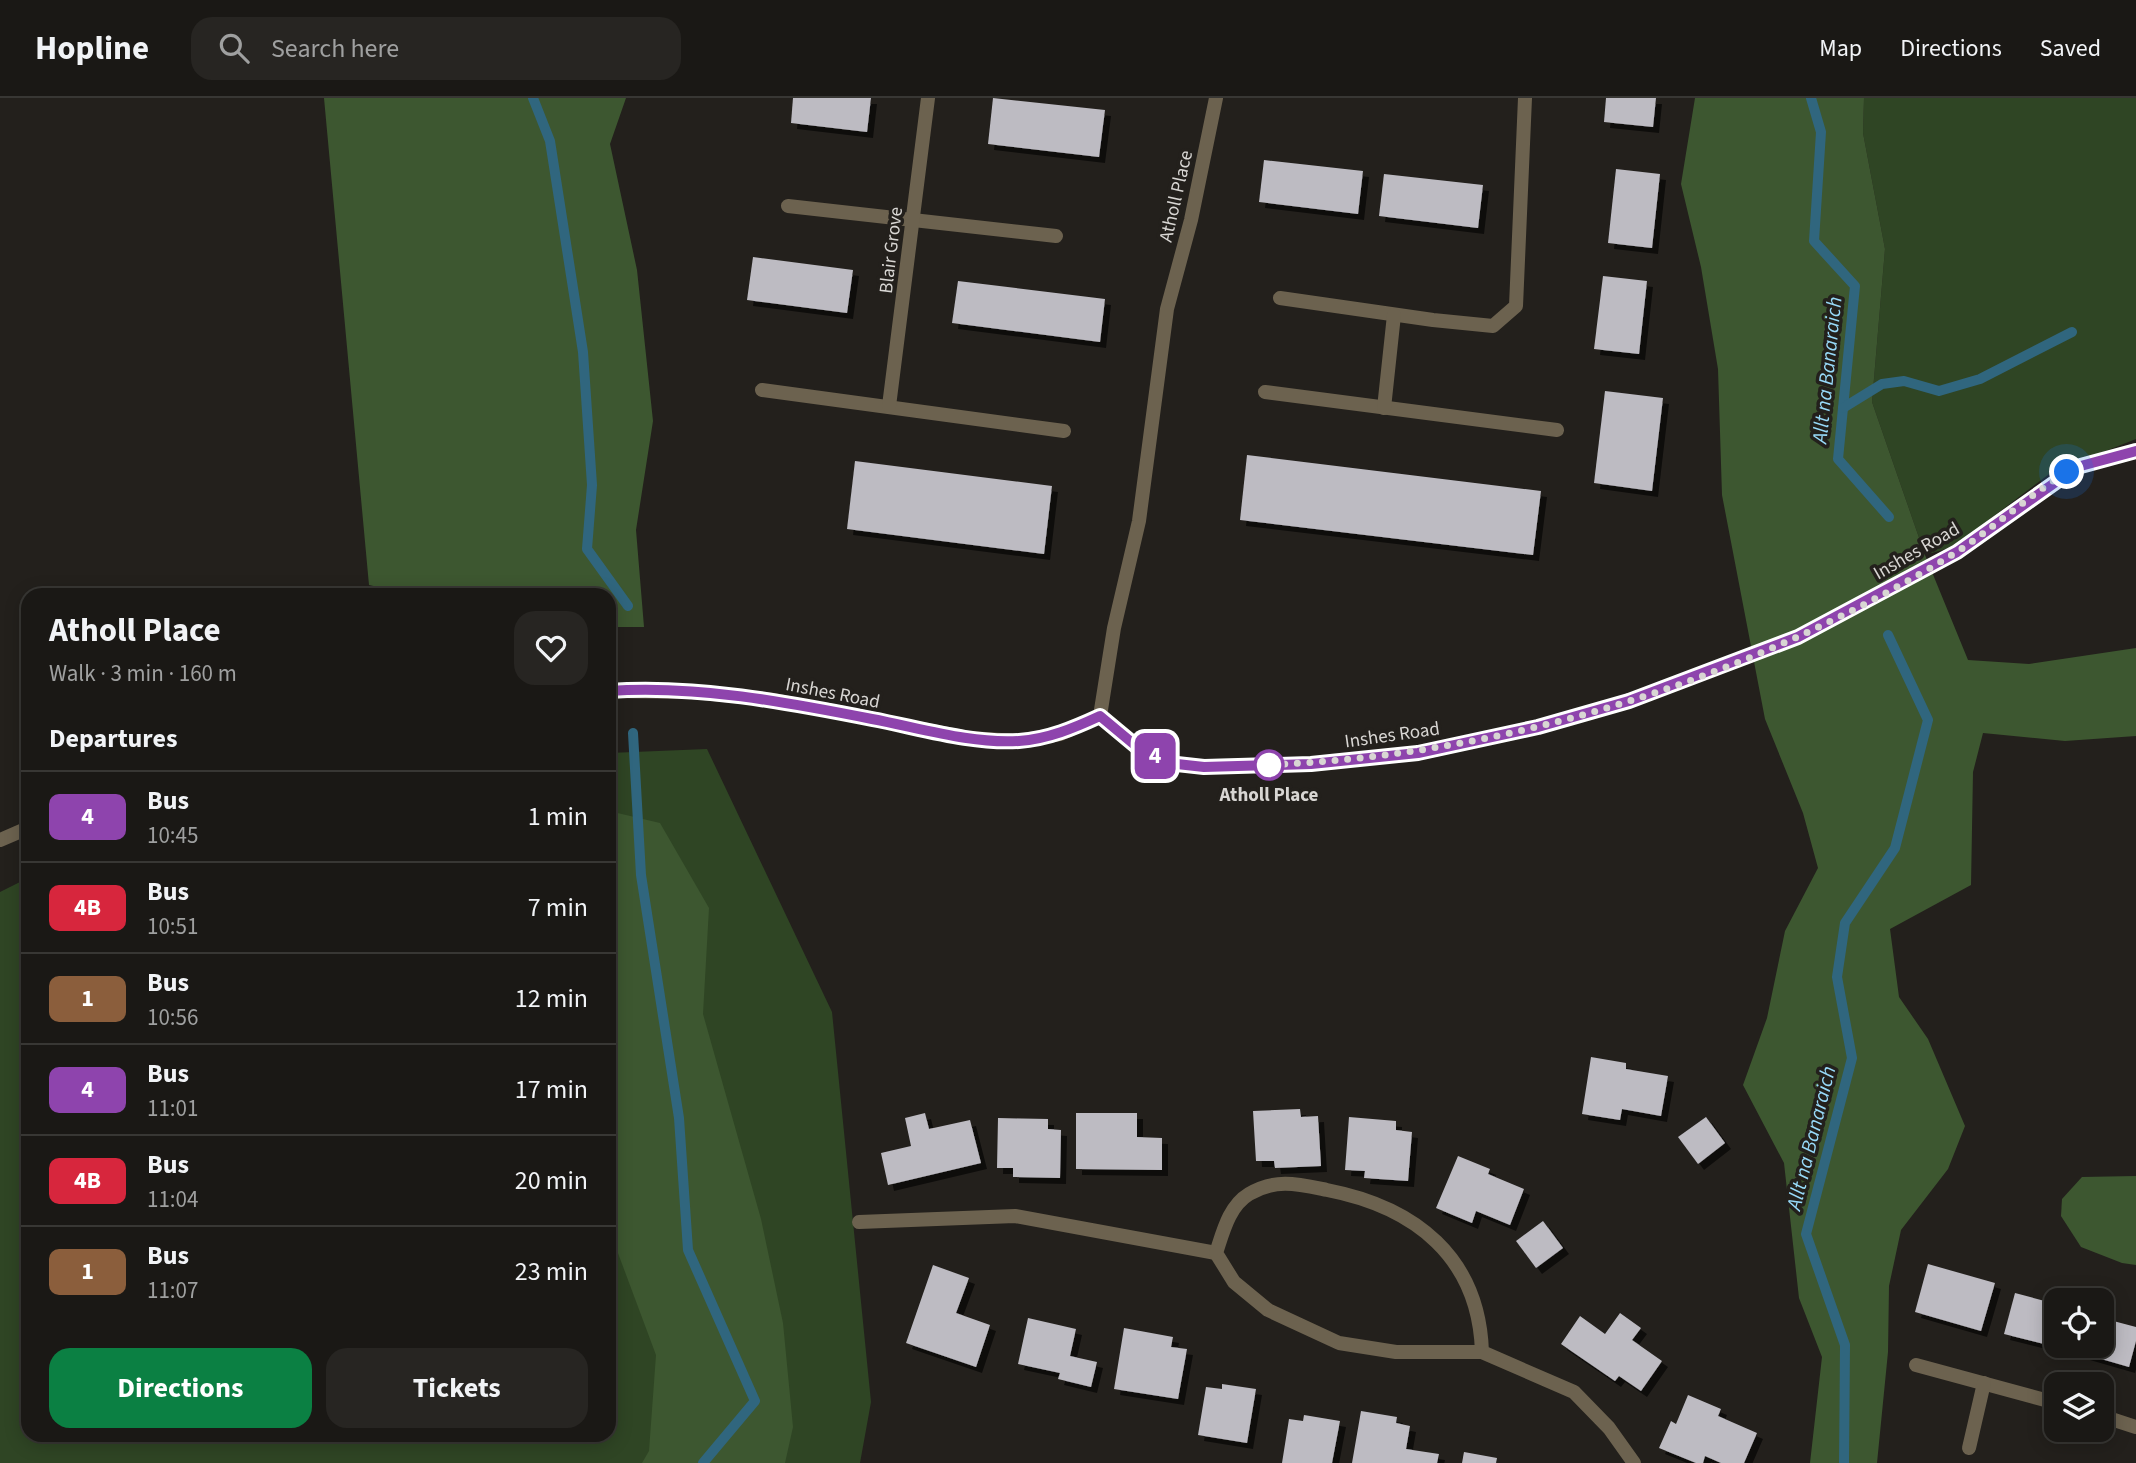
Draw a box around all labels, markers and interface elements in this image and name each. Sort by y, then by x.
search box [191,17,681,80]
text: Hopline [35,25,149,72]
icon: search [215,29,253,67]
text: Search here [271,30,399,67]
text: Map [1819,31,1862,66]
text: Directions [1900,31,2002,66]
text: Saved [2040,31,2101,66]
street label: Atholl Place [1153,148,1200,245]
street label: Blair Grove [873,205,910,295]
water label: Allt na Banaraich [1804,295,1850,447]
your location [2049,454,2084,489]
street label: Inshes Road [1869,516,1965,587]
text: Atholl Place [49,607,221,654]
button: heart [514,611,588,685]
text: Walk · 3 min · 160 m [49,657,237,690]
street label: Inshes Road [783,671,882,716]
street label: Inshes Road [1343,715,1441,756]
text: Departures [49,720,177,757]
line badge: 4 [1132,733,1178,779]
text: 4 [1149,738,1161,773]
marker: Atholl Place [1254,750,1284,780]
text: Bus [147,782,189,819]
place label: Atholl Place [1219,782,1319,809]
text: 1 min [528,798,588,835]
text: 4 [81,799,94,834]
text: 10:45 [147,819,198,852]
text: Bus [147,873,189,910]
text: 7 min [528,889,588,926]
text: 4B [74,890,101,925]
text: 10:51 [147,910,198,943]
text: Bus [147,964,189,1001]
text: 12 min [515,980,588,1017]
text: 1 [81,981,94,1016]
text: 10:56 [147,1001,198,1034]
text: Bus [147,1055,189,1092]
water label: Allt na Banaraich [1778,1063,1843,1215]
text: 17 min [515,1071,588,1108]
text: 4 [81,1072,94,1107]
text: 11:01 [147,1092,198,1125]
text: Bus [147,1146,189,1183]
text: 20 min [515,1162,588,1199]
text: 4B [74,1163,101,1198]
text: 11:04 [147,1183,198,1216]
text: Bus [147,1237,189,1274]
text: 23 min [515,1253,588,1290]
text: 1 [81,1254,94,1289]
text: 11:07 [147,1274,198,1307]
map controls [2044,1288,2114,1442]
button: locate [2044,1288,2114,1358]
button: Directions [49,1348,312,1428]
button: Tickets [326,1348,588,1428]
button: layers [2044,1372,2114,1442]

